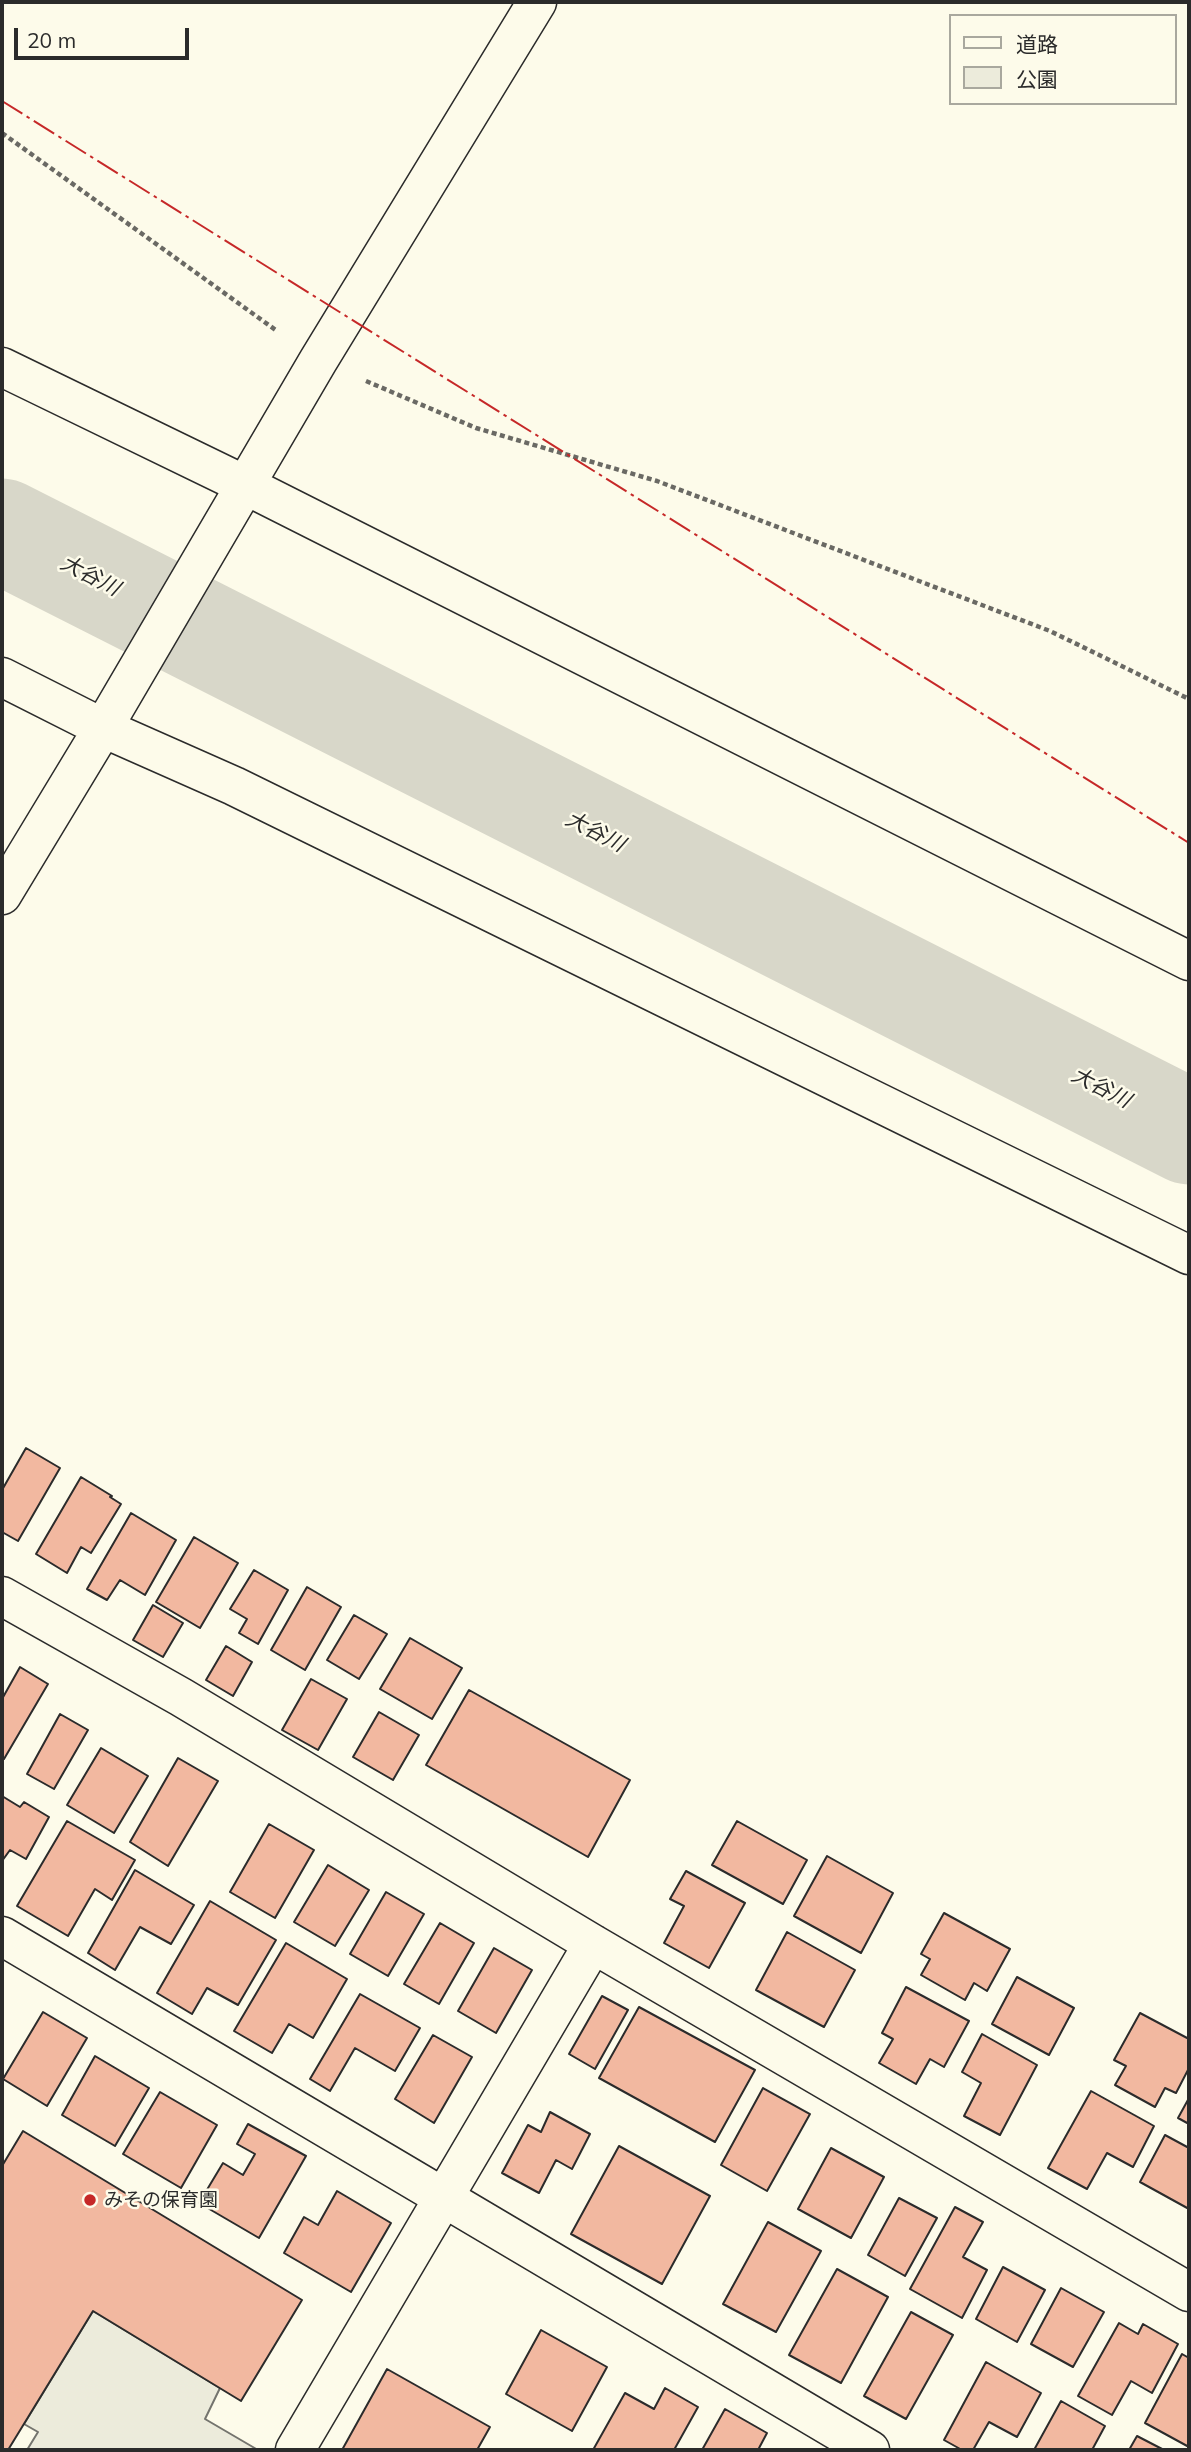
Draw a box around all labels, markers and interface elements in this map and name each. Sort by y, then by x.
scale bar [18,14,192,58]
legend [950,14,1177,105]
text: 20 m [27,27,76,53]
text: 道路 [1016,31,1058,57]
text: 公園 [1016,66,1058,92]
water label: 大谷川 [56,550,124,602]
water label: 大谷川 [561,806,629,858]
water label: 大谷川 [1067,1062,1135,1114]
place label: みその保育園 [104,2189,218,2211]
marker: みその保育園 [82,2192,98,2208]

